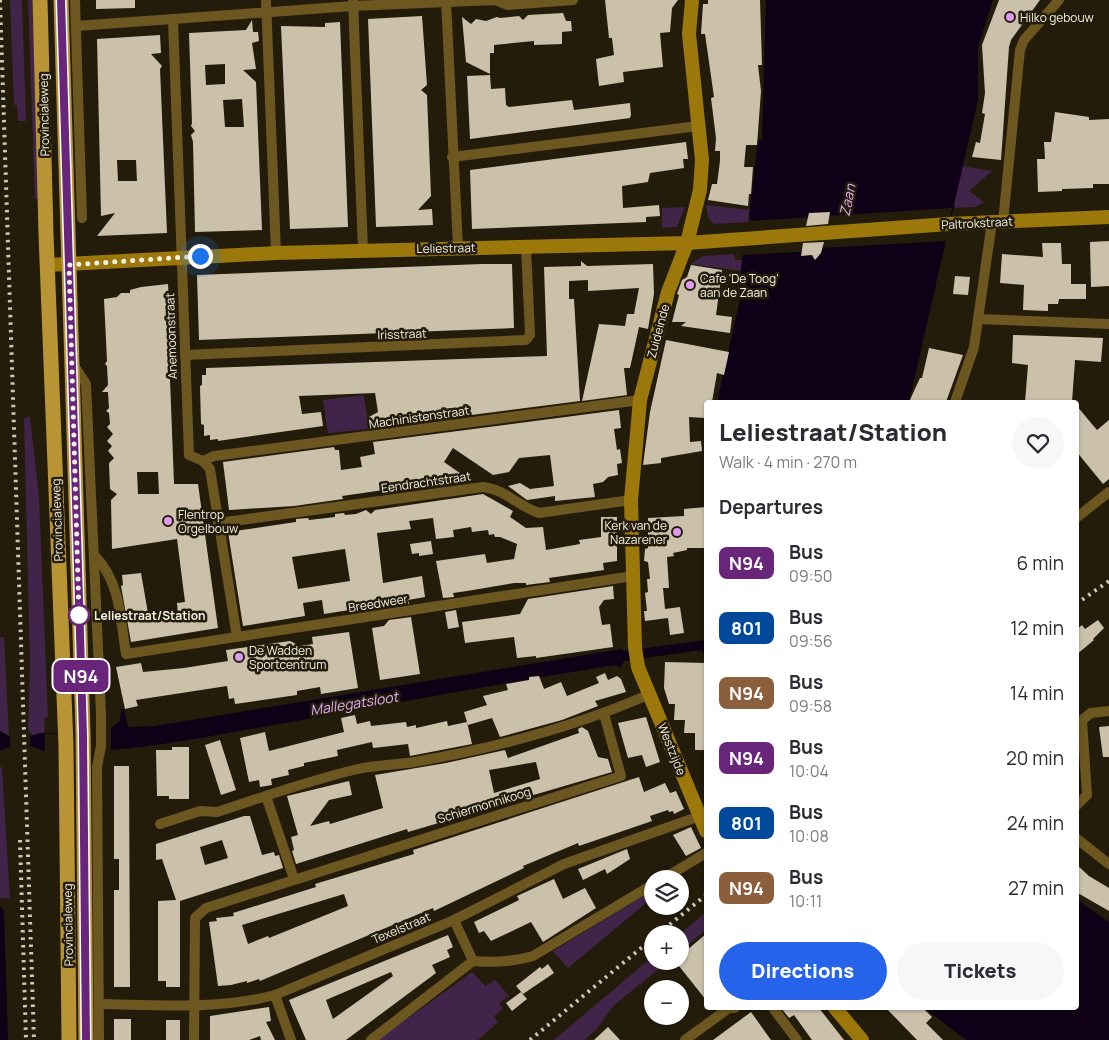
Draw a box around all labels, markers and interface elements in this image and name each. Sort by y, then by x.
place label: Hilko gebouw [1020,9,1094,26]
marker: Hilko gebouw [1004,11,1016,23]
street label: Provincialeweg [35,73,53,157]
water label: Zaan [835,182,860,218]
street label: Paltrokstraat [941,213,1013,233]
street label: Leliestraat [416,239,476,257]
your location [188,244,213,269]
place label: Cafe 'De Toog' aan de Zaan [700,270,779,301]
marker: Cafe 'De Toog' aan de Zaan [684,279,696,291]
street label: Anemoonstraat [161,292,181,379]
street label: Zuideinde [643,302,673,360]
street label: Irisstraat [377,325,427,343]
street label: Machinistenstraat [368,401,471,432]
text: Leliestraat/Station [719,415,947,448]
button: heart [1012,417,1064,469]
text: Walk · 4 min · 270 m [719,451,857,473]
street label: Eendrachtstraat [380,467,472,497]
street label: Provincialeweg [47,478,67,562]
text: Departures [719,494,823,520]
place label: Flentrop Orgelbouw [178,506,238,537]
marker: Flentrop Orgelbouw [162,515,174,527]
place label: Kerk van de Nazarener [605,517,668,548]
marker: Kerk van de Nazarener [671,526,683,538]
text: Bus [789,539,823,565]
text: 6 min [1017,550,1064,576]
text: N94 [729,551,764,575]
text: 09:50 [789,565,833,587]
street label: Breedweer [347,590,410,616]
marker: Leliestraat/Station [68,604,90,626]
text: Bus [789,604,823,630]
place label: Leliestraat/Station [94,607,206,624]
text: 12 min [1010,615,1064,641]
text: 801 [731,616,762,640]
text: 09:56 [789,630,833,652]
place label: De Wadden Sportcentrum [249,642,326,673]
marker: De Wadden Sportcentrum [233,651,245,663]
line badge: N94 [52,660,110,692]
text: N94 [63,664,99,688]
text: Bus [789,669,823,695]
text: 14 min [1010,680,1064,706]
text: N94 [729,681,764,705]
water label: Mallegatsloot [309,686,401,719]
text: 09:58 [789,695,832,717]
street label: Westzijde [654,720,690,778]
text: Bus [789,734,823,760]
text: 20 min [1006,745,1064,771]
text: N94 [729,746,764,770]
text: 10:04 [789,760,829,782]
street label: Schiermonnikoog [435,783,533,827]
text: Bus [789,799,823,825]
text: 24 min [1007,810,1064,836]
text: 801 [731,811,762,835]
text: 10:08 [789,825,829,847]
text: Bus [789,864,823,890]
map controls [644,870,689,1025]
button: layers [644,870,689,915]
text: 27 min [1008,875,1064,901]
text: N94 [729,876,764,900]
street label: Provincialeweg [59,883,77,967]
text: 10:11 [789,890,822,912]
street label: Texelstraat [369,908,433,948]
button: + [644,925,689,970]
button: Directions [719,942,887,1000]
button: Tickets [897,942,1064,1000]
button: − [644,980,689,1025]

